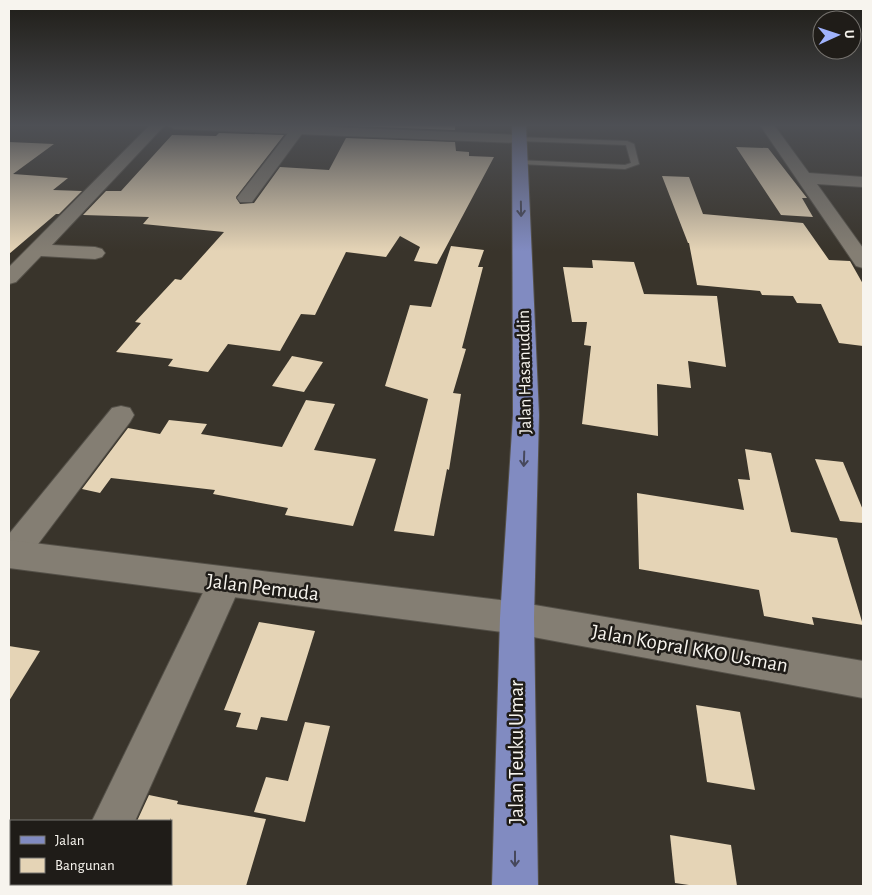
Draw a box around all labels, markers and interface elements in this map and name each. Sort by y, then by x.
north arrow [812,10,862,60]
text: U [842,30,856,39]
one-way arrow [516,201,525,217]
street label: Jalan Hasanuddin [515,310,535,434]
one-way arrow [520,451,529,467]
street label: Jalan Pemuda [206,570,320,605]
street label: Jalan Kopral KKO Usman [590,621,790,676]
street label: Jalan Teuku Umar [506,680,527,824]
legend [10,820,172,885]
text: Jalan [55,833,85,848]
one-way arrow [510,850,520,867]
text: Bangunan [55,858,115,873]

